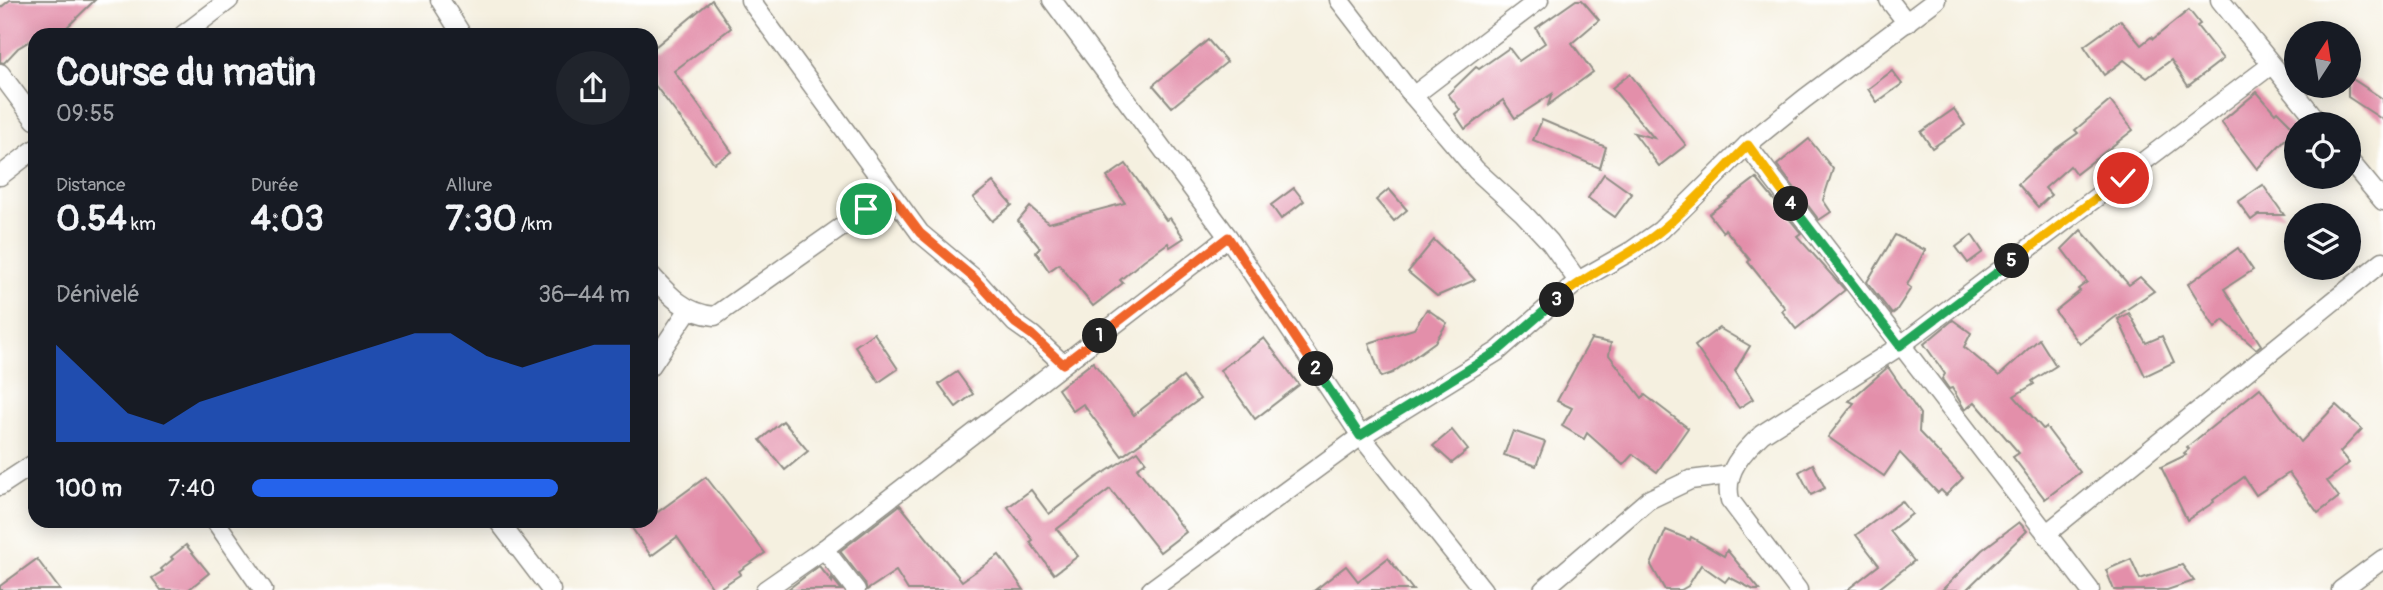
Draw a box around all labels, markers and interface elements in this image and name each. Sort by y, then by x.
north arrow [2284,21,2361,98]
map controls [2284,21,2361,280]
text: Course du matin [56,49,316,97]
button: share [556,51,630,125]
text: 09:55 [56,99,115,128]
button: locate [2284,112,2361,189]
pin [2093,148,2153,208]
icon: check [2104,159,2142,197]
text: Distance [56,173,125,197]
text: Durée [251,173,298,197]
text: Allure [445,173,492,197]
pin [836,179,896,239]
pin: 4 [1774,186,1809,222]
icon: arrive [847,190,885,228]
text: 4 [1785,191,1796,215]
text: 0.54 [56,197,127,241]
text: 4:03 [251,197,324,241]
text: 7:30 [445,197,517,241]
button: layers [2284,203,2361,280]
text: km [127,212,156,236]
text: /km [517,212,552,236]
pin: 5 [1994,244,2030,278]
text: 5 [2006,248,2017,272]
text: Dénivelé [56,280,140,309]
text: 36–44 m [538,280,630,309]
pin: 3 [1540,282,1574,318]
text: 3 [1551,287,1562,311]
pin: 1 [1082,318,1118,354]
text: 1 [1096,323,1103,347]
pin: 2 [1298,352,1334,386]
text: 2 [1310,356,1321,380]
text: 100 m [56,474,122,503]
text: 7:40 [168,474,215,503]

